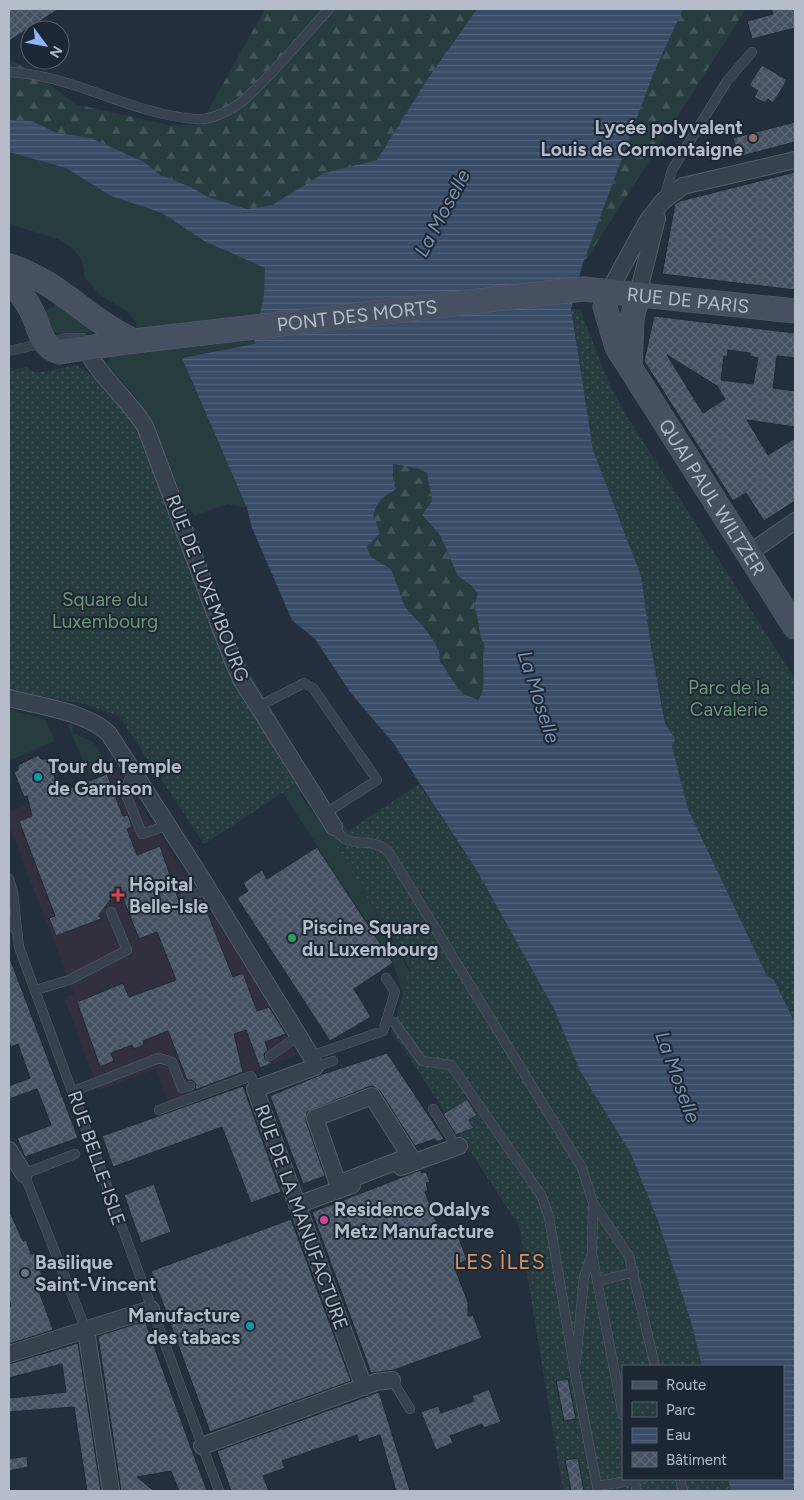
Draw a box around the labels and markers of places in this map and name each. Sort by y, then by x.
place label: Lycée polyvalent Louis de Cormontaigne [541,116,743,161]
marker: Lycée polyvalent Louis de Cormontaigne [747,132,759,144]
place label: Tour du Temple de Garnison [48,755,182,800]
marker: Tour du Temple de Garnison [32,771,44,783]
place label: Hôpital Belle-Isle [129,873,209,918]
marker: Hôpital Belle-Isle [111,888,125,902]
place label: Piscine Square du Luxembourg [302,916,438,961]
marker: Piscine Square du Luxembourg [286,932,298,944]
place label: Residence Odalys Metz Manufacture [334,1198,494,1243]
marker: Residence Odalys Metz Manufacture [318,1214,330,1226]
place label: Basilique Saint-Vincent [35,1251,157,1296]
marker: Basilique Saint-Vincent [19,1267,31,1279]
place label: Manufacture des tabacs [128,1304,240,1349]
marker: Manufacture des tabacs [244,1320,256,1332]

